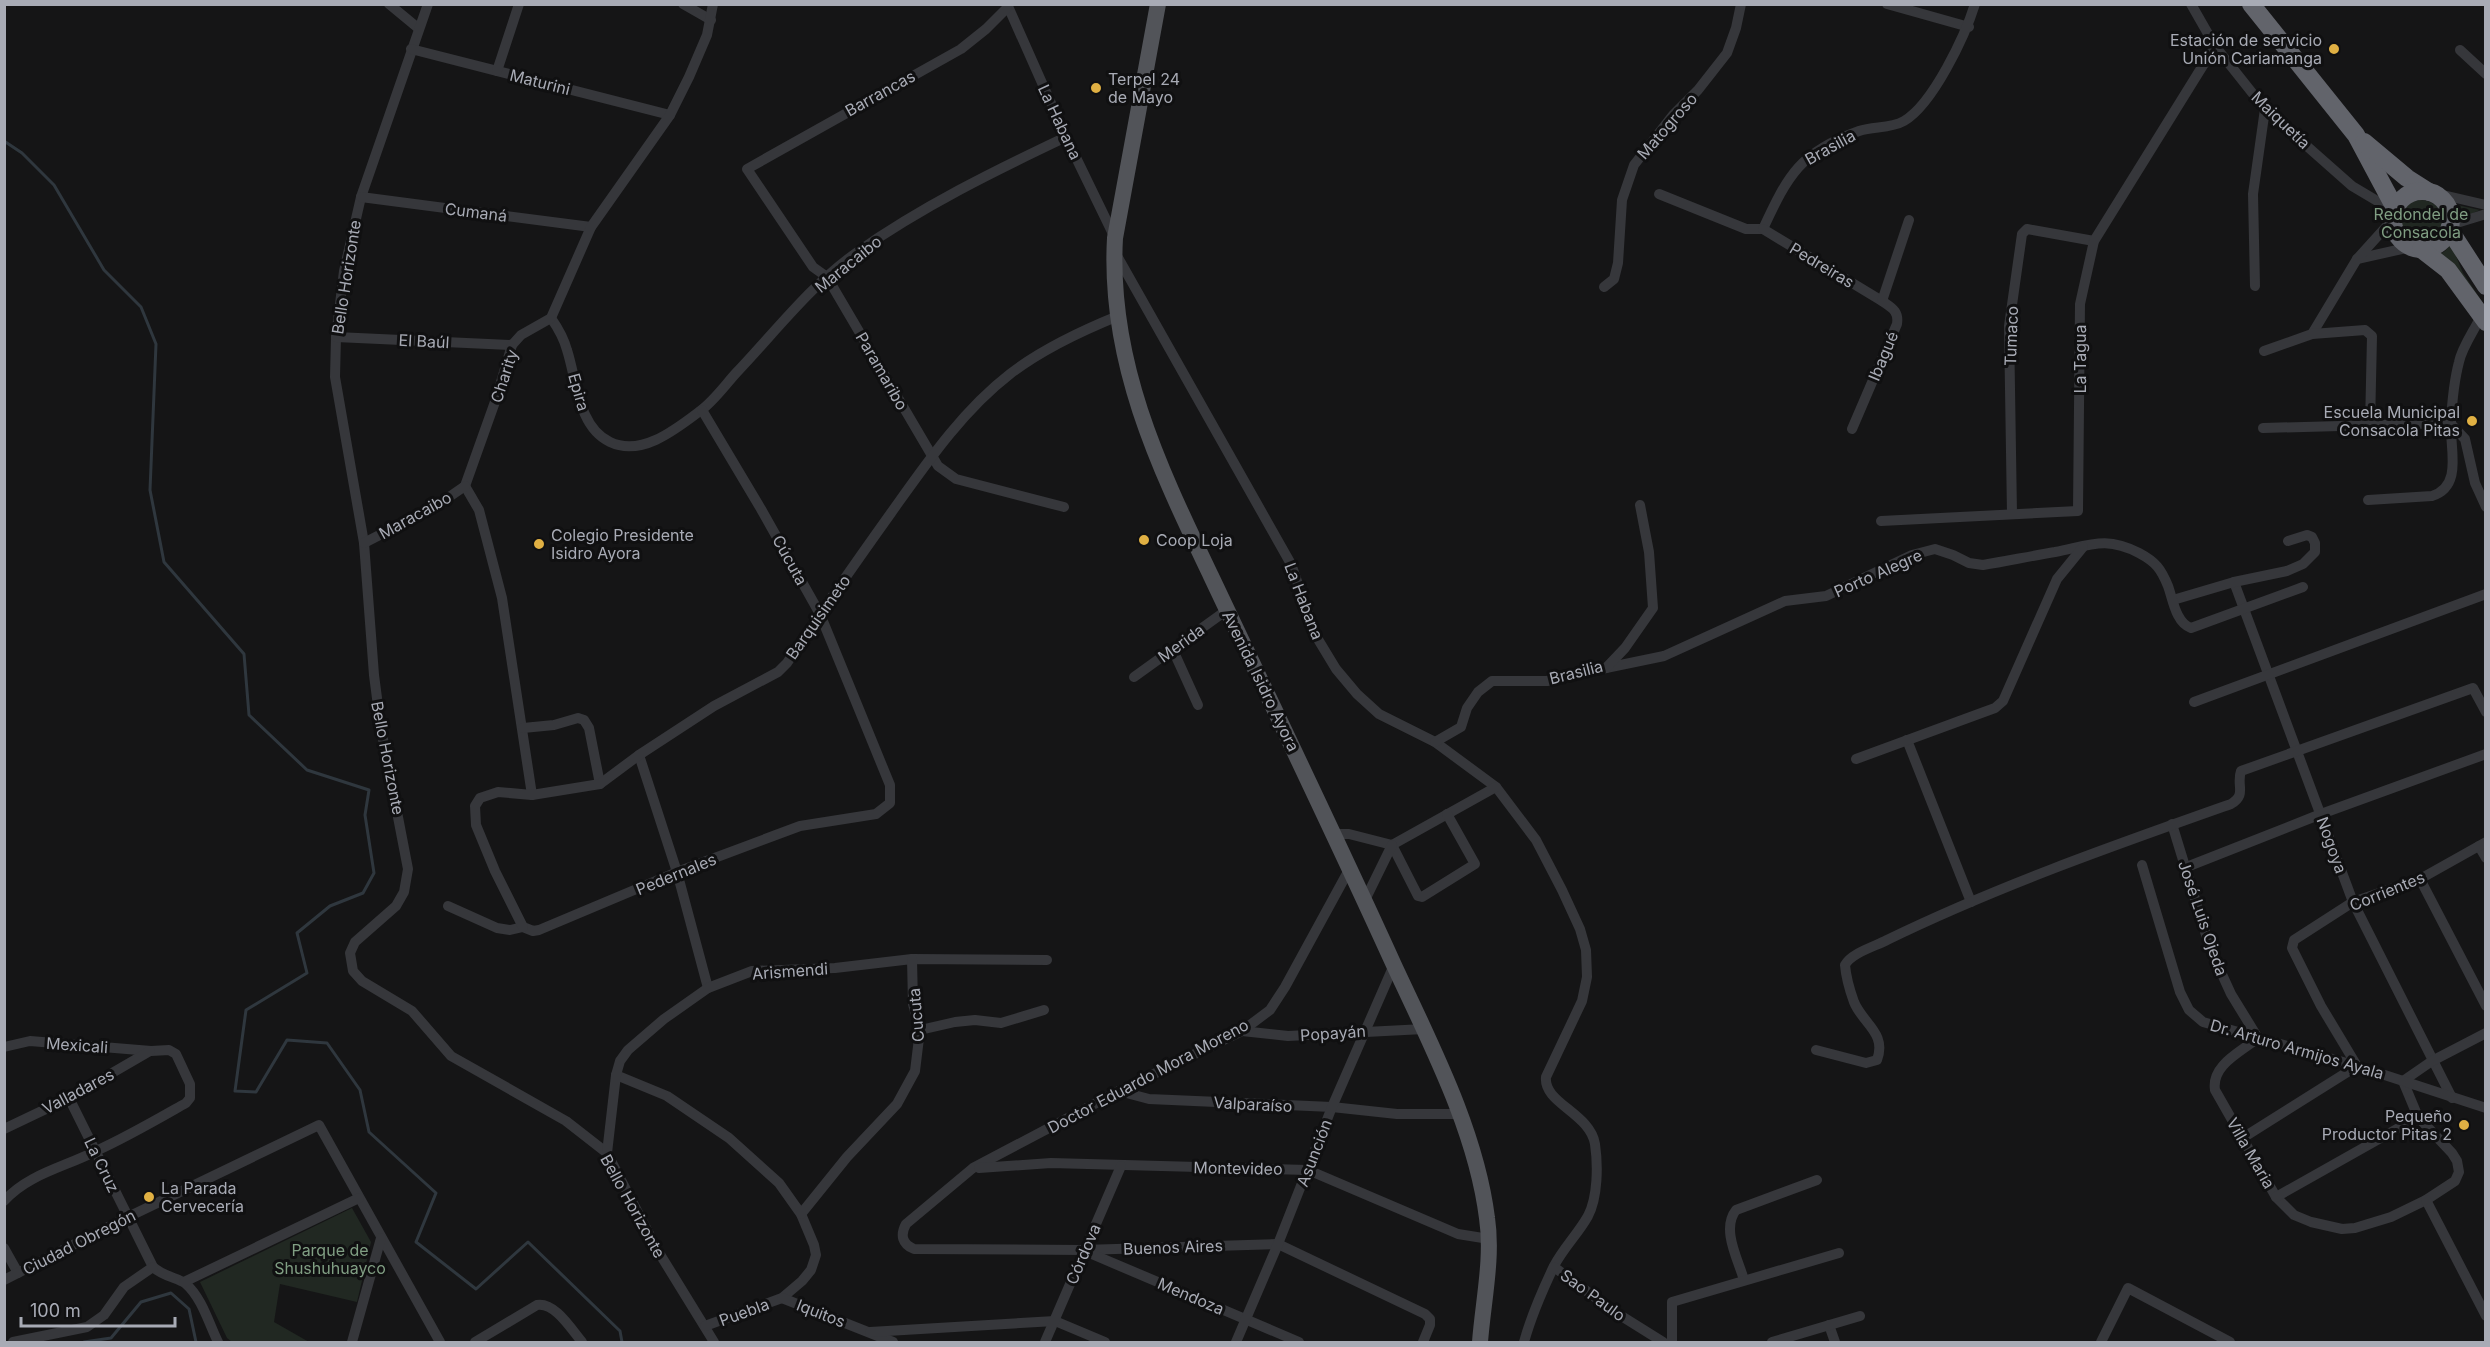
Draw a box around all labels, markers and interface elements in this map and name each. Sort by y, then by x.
place label: Estación de servicio Unión Cariamanga [2170,30,2322,68]
marker: Estación de servicio Unión Cariamanga [2327,42,2341,56]
street label: Maturini [508,65,572,99]
street label: Barrancas [842,66,918,120]
place label: Terpel 24 de Mayo [1108,69,1180,107]
street label: La Habana [1034,81,1086,163]
marker: Terpel 24 de Mayo [1089,81,1103,95]
street label: Maiquetía [2247,87,2315,153]
street label: Matogroso [1633,89,1701,163]
street label: Brasilia [1801,125,1859,169]
street label: Cumaná [444,198,508,226]
park label: Redondel de Consacola [2374,204,2468,242]
street label: Bello Horizonte [327,218,365,336]
street label: Maracaibo [811,231,885,297]
street label: Pedreiras [1786,238,1858,292]
street label: Tumaco [2000,305,2022,367]
street label: La Tagua [2070,325,2090,393]
street label: Paramaribo [852,328,912,414]
street label: Ibagué [1864,328,1902,384]
street label: El Baúl [398,330,450,352]
street label: Charity [486,347,522,405]
street label: Epira [564,371,594,413]
place label: Escuela Municipal Consacola Pitas [2324,402,2460,440]
marker: Escuela Municipal Consacola Pitas [2465,414,2479,428]
street label: Maracaibo [375,487,455,543]
place label: Colegio Presidente Isidro Ayora [551,525,694,563]
place label: Coop Loja [1156,530,1233,550]
street label: Cúcuta [768,532,812,588]
marker: Coop Loja [1137,533,1151,547]
marker: Colegio Presidente Isidro Ayora [532,537,546,551]
street label: Porto Alegre [1831,545,1925,601]
street label: La Habana [1280,560,1328,642]
street label: Barquisimeto [782,571,854,663]
street label: Avenida Isidro Ayora [1218,607,1304,755]
street label: Merida [1154,619,1208,667]
street label: Brasilia [1547,656,1605,688]
street label: Bello Horizonte [367,699,409,817]
street label: Nogoya [2313,814,2351,876]
street label: Pedernales [633,849,719,899]
street label: José Luis Ojeda [2174,858,2232,978]
street label: Corrientes [2346,867,2428,915]
street label: Arismendi [751,958,829,984]
street label: Cucuta [904,987,928,1043]
street label: Doctor Eduardo Mora Moreno [1044,1014,1252,1138]
street label: Dr. Arturo Armijos Ayala [2208,1015,2386,1083]
street label: Popayán [1299,1021,1367,1045]
street label: Mexicali [45,1033,109,1057]
street label: Valladares [39,1064,117,1118]
street label: Valparaíso [1213,1092,1293,1116]
place label: Pequeño Productor Pitas 2 [2322,1106,2452,1144]
street label: Villa Maria [2223,1114,2279,1192]
street label: Asunción [1292,1117,1336,1189]
marker: Pequeño Productor Pitas 2 [2457,1118,2471,1132]
street label: La Cruz [80,1134,124,1196]
street label: Bello Horizonte [596,1151,670,1261]
street label: Montevideo [1193,1157,1283,1179]
place label: La Parada Cervecería [161,1178,244,1216]
marker: La Parada Cervecería [142,1190,156,1204]
street label: Ciudad Obregón [19,1205,139,1279]
street label: Córdova [1061,1221,1105,1287]
street label: Buenos Aires [1123,1235,1223,1259]
park label: Parque de Shushuhuayco [274,1240,386,1278]
street label: Sao Paulo [1557,1265,1629,1325]
street label: Mendoza [1155,1273,1227,1319]
scale bar [21,1290,176,1328]
street label: Puebla [716,1294,772,1330]
street label: Iquitos [794,1295,848,1331]
text: 100 m [30,1300,81,1321]

